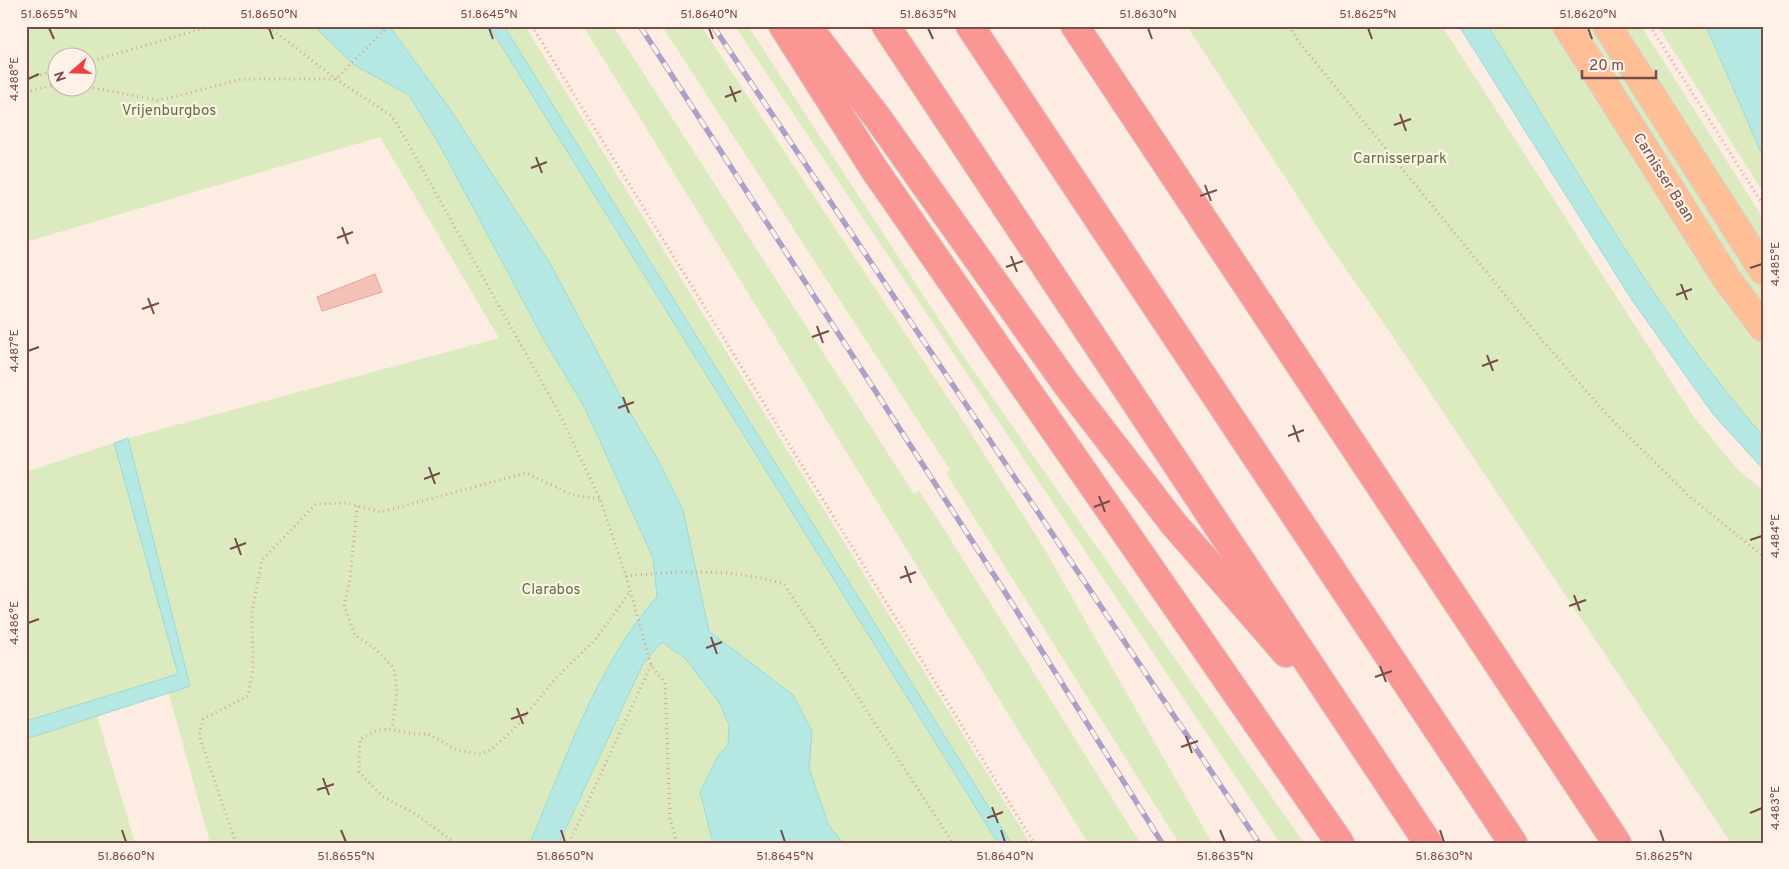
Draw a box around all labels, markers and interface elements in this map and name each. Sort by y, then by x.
text: 51.8655°N [20,7,78,23]
text: 51.8650°N [240,7,298,23]
text: 51.8645°N [460,7,518,23]
text: 51.8640°N [680,7,738,23]
text: 51.8635°N [899,7,957,23]
text: 51.8630°N [1119,7,1177,23]
text: 51.8625°N [1339,7,1397,23]
text: 51.8620°N [1559,7,1617,23]
north arrow [48,48,98,98]
scale bar [1582,48,1655,80]
text: 4.488°E [7,57,23,101]
text: 20 m [1589,57,1624,76]
text: N [51,68,71,84]
park label: Vrijenburgbos [122,102,216,121]
street label: Carnisser Baan [1628,130,1698,226]
park label: Carnisserpark [1353,150,1447,169]
text: 4.485°E [1768,242,1784,286]
text: 4.487°E [7,329,23,373]
text: 4.484°E [1768,514,1784,558]
park label: Clarabos [521,581,581,600]
text: 4.486°E [7,601,23,645]
text: 4.483°E [1768,786,1784,830]
text: 51.8660°N [97,849,155,865]
text: 51.8655°N [317,849,375,865]
text: 51.8650°N [536,849,594,865]
text: 51.8645°N [756,849,814,865]
text: 51.8640°N [976,849,1034,865]
text: 51.8635°N [1196,849,1254,865]
text: 51.8630°N [1415,849,1473,865]
text: 51.8625°N [1635,849,1693,865]

